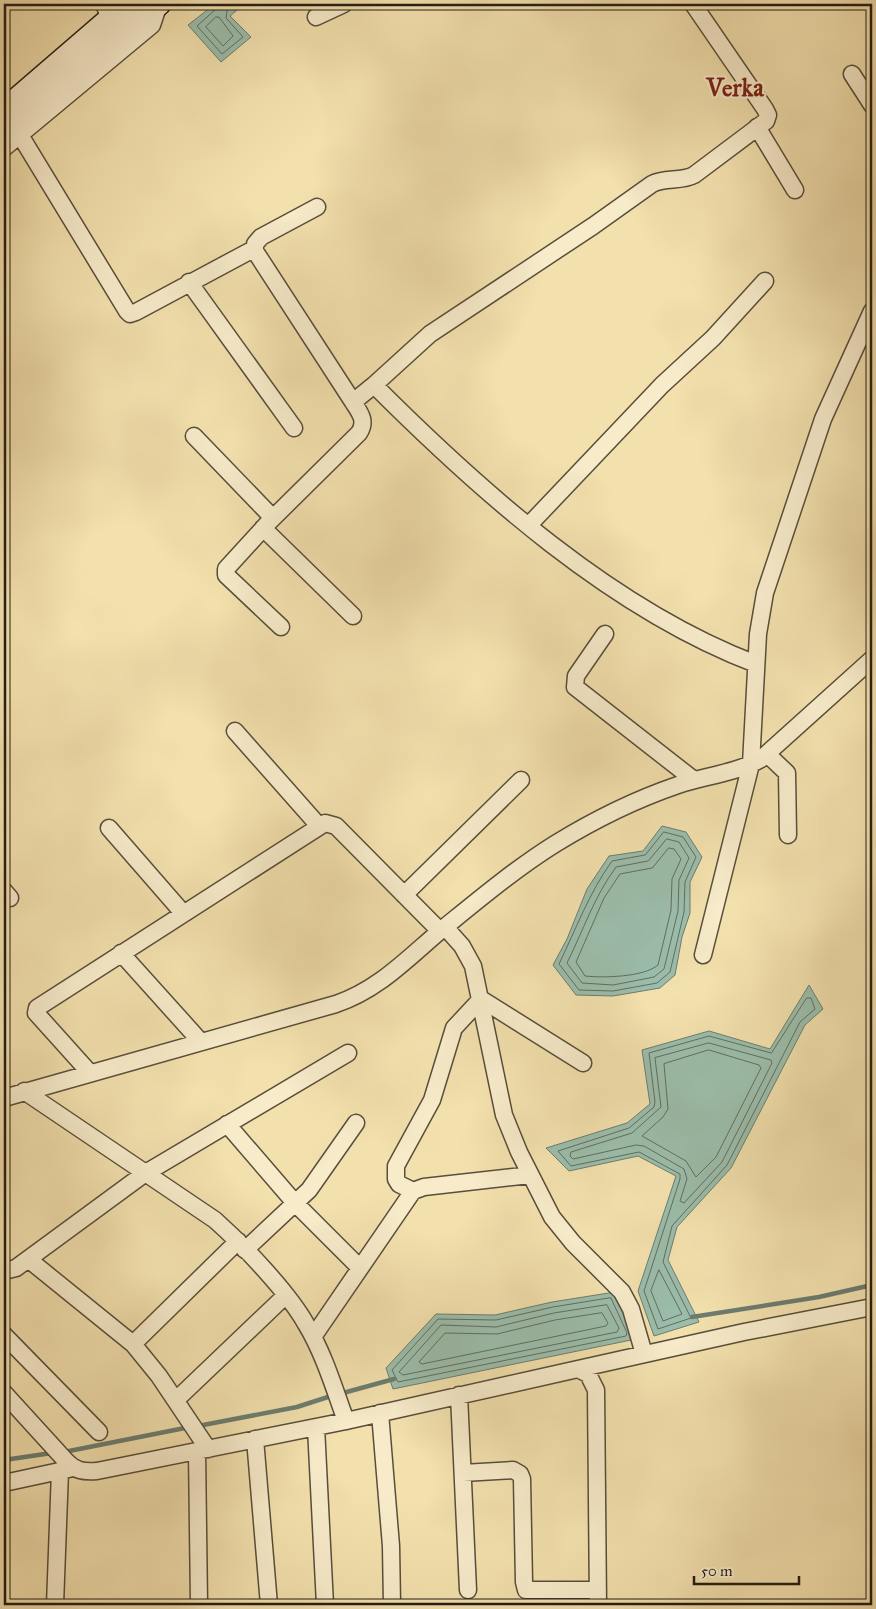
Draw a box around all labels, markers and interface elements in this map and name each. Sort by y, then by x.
district label: Verka [705,72,764,103]
scale bar [694,1554,798,1586]
text: 50 m [701,1562,733,1580]

